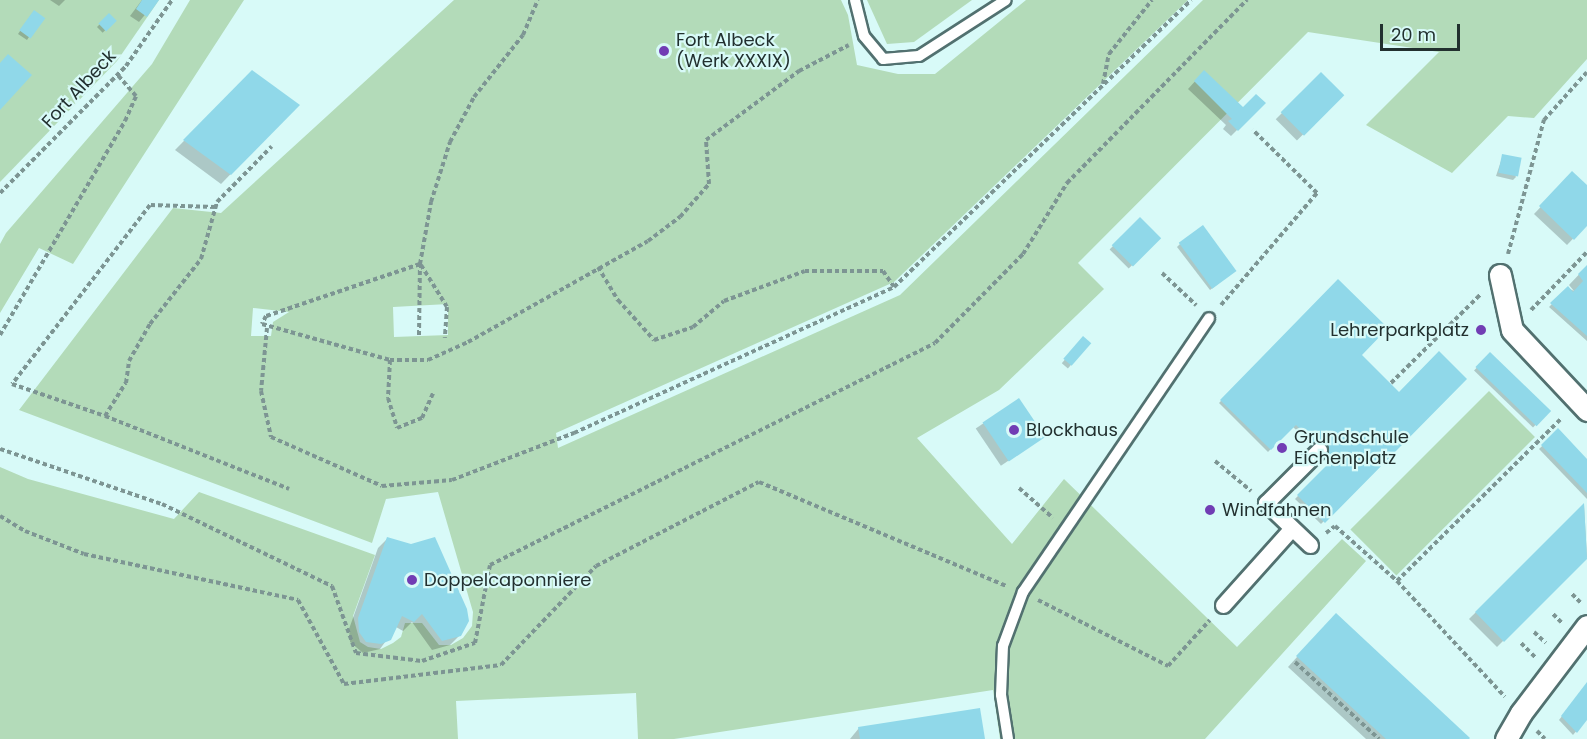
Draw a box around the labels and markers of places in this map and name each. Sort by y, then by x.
place label: Fort Albeck (Werk XXXIX) [676,30,791,72]
marker: Fort Albeck (Werk XXXIX) [657,44,671,58]
place label: Lehrerparkplatz [1330,319,1469,341]
marker: Lehrerparkplatz [1474,323,1488,337]
place label: Blockhaus [1026,419,1118,441]
marker: Blockhaus [1007,423,1021,437]
place label: Grundschule Eichenplatz [1294,427,1409,470]
marker: Grundschule Eichenplatz [1275,441,1289,455]
place label: Windfahnen [1222,499,1331,521]
marker: Windfahnen [1203,503,1217,517]
place label: Doppelcaponniere [424,569,591,591]
marker: Doppelcaponniere [405,573,419,587]

